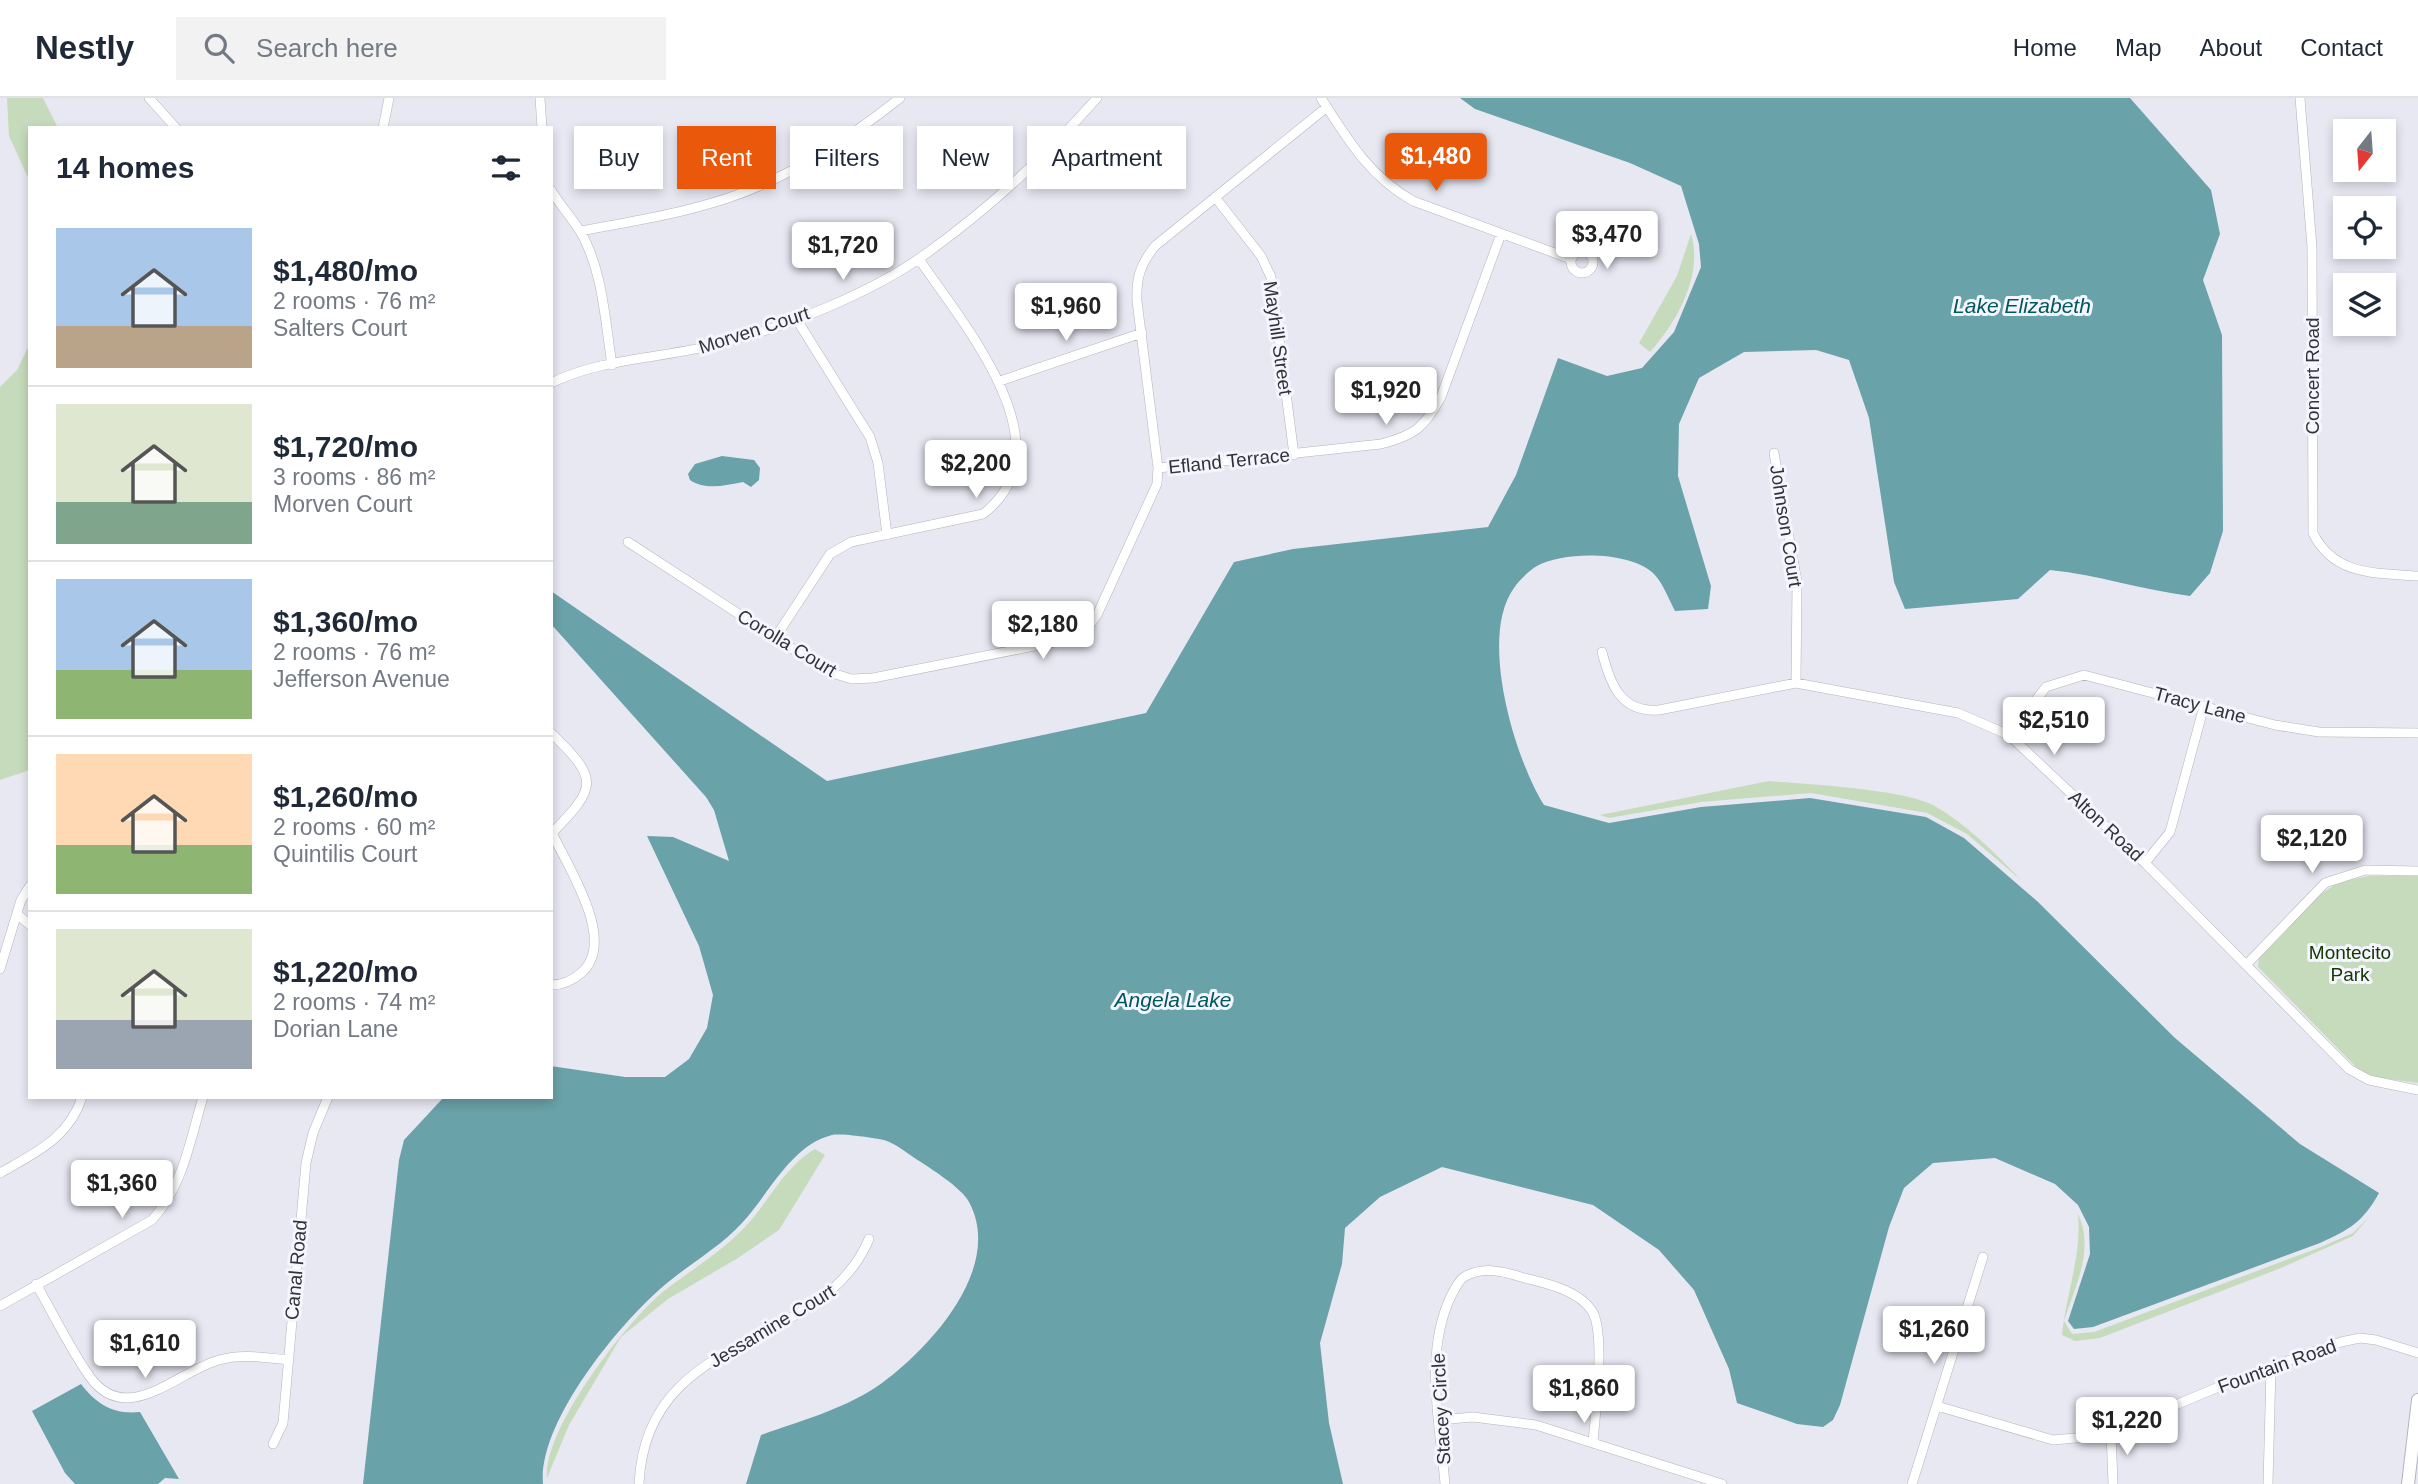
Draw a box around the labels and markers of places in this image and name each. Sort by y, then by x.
pin: $1,480 [1379,134,1493,193]
pin: $3,470 [1550,212,1664,271]
pin: $1,720 [786,222,900,282]
pin: $1,960 [1009,284,1123,343]
pin: $1,920 [1329,368,1443,427]
pin: $2,200 [919,440,1033,500]
pin: $2,180 [986,602,1100,661]
pin: $2,510 [1997,698,2111,757]
pin: $2,120 [2255,816,2369,875]
pin: $1,360 [65,1160,179,1220]
pin: $1,260 [1877,1306,1991,1366]
pin: $1,610 [88,1320,202,1380]
pin: $1,860 [1527,1366,1641,1425]
pin: $1,220 [2070,1398,2184,1457]

